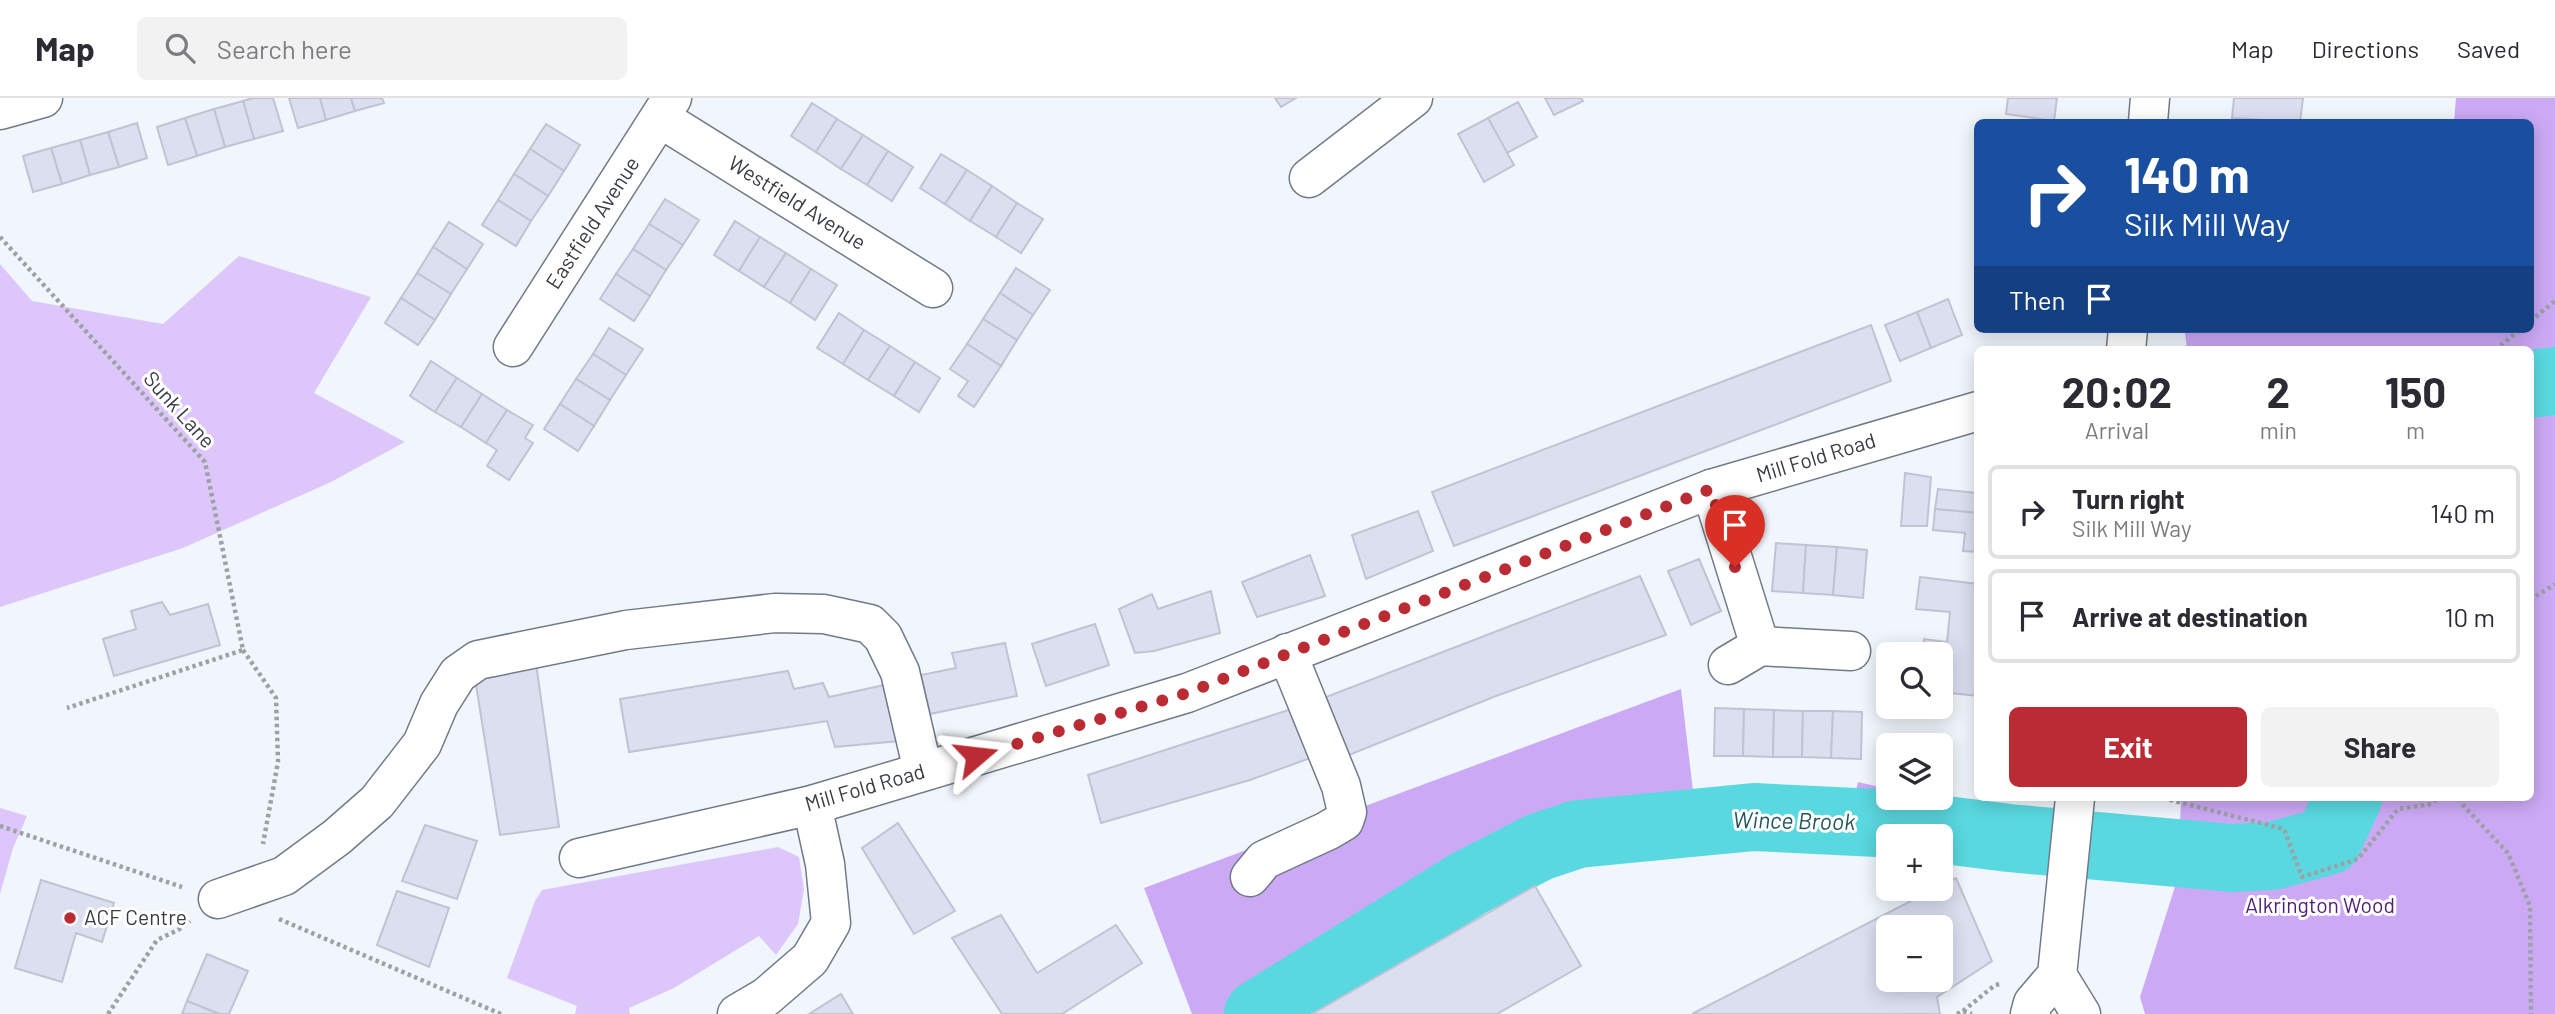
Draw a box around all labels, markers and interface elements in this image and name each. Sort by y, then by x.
search box [137,17,627,80]
text: Map [35,28,95,68]
icon: search [161,29,199,67]
text: Search here [217,33,352,64]
text: Map [2231,34,2274,63]
text: Directions [2312,34,2419,63]
text: Saved [2457,34,2520,63]
text: 140 m [2124,144,2250,203]
icon: right [2009,147,2100,238]
street label: Westfield Avenue [724,149,871,254]
street label: Eastfield Avenue [540,151,644,293]
text: Silk Mill Way [2124,204,2290,242]
icon: arrive [2080,280,2118,318]
text: Then [2009,284,2066,315]
street label: Sunk Lane [139,365,221,453]
text: 20:02 [2062,366,2172,416]
text: 2 [2267,366,2290,416]
text: 150 [2385,366,2446,416]
text: Arrival [2085,416,2149,444]
text: min [2260,416,2297,444]
text: m [2406,416,2425,444]
street label: Mill Fold Road [1753,427,1878,487]
text: Turn right [2072,483,2185,514]
icon: right [2013,493,2051,531]
pin [1705,495,1765,567]
text: 140 m [2430,497,2495,528]
icon: arrive [1716,506,1754,544]
text: Silk Mill Way [2072,514,2192,542]
icon: arrive [2013,597,2051,635]
text: Arrive at destination [2072,601,2308,632]
text: 10 m [2445,601,2495,632]
map controls [1876,642,1953,992]
button: search [1876,642,1953,719]
button: Exit [2009,707,2247,787]
button: Share [2261,707,2499,787]
position arrow [939,719,1013,793]
button: layers [1876,733,1953,810]
street label: Mill Fold Road [802,757,927,816]
water label: Wince Brook [1733,805,1856,835]
button: + [1876,824,1953,901]
park label: Alkrington Wood [2245,892,2395,917]
place label: ACF Centre [84,904,187,929]
marker: ACF Centre [62,910,78,926]
button: − [1876,915,1953,992]

